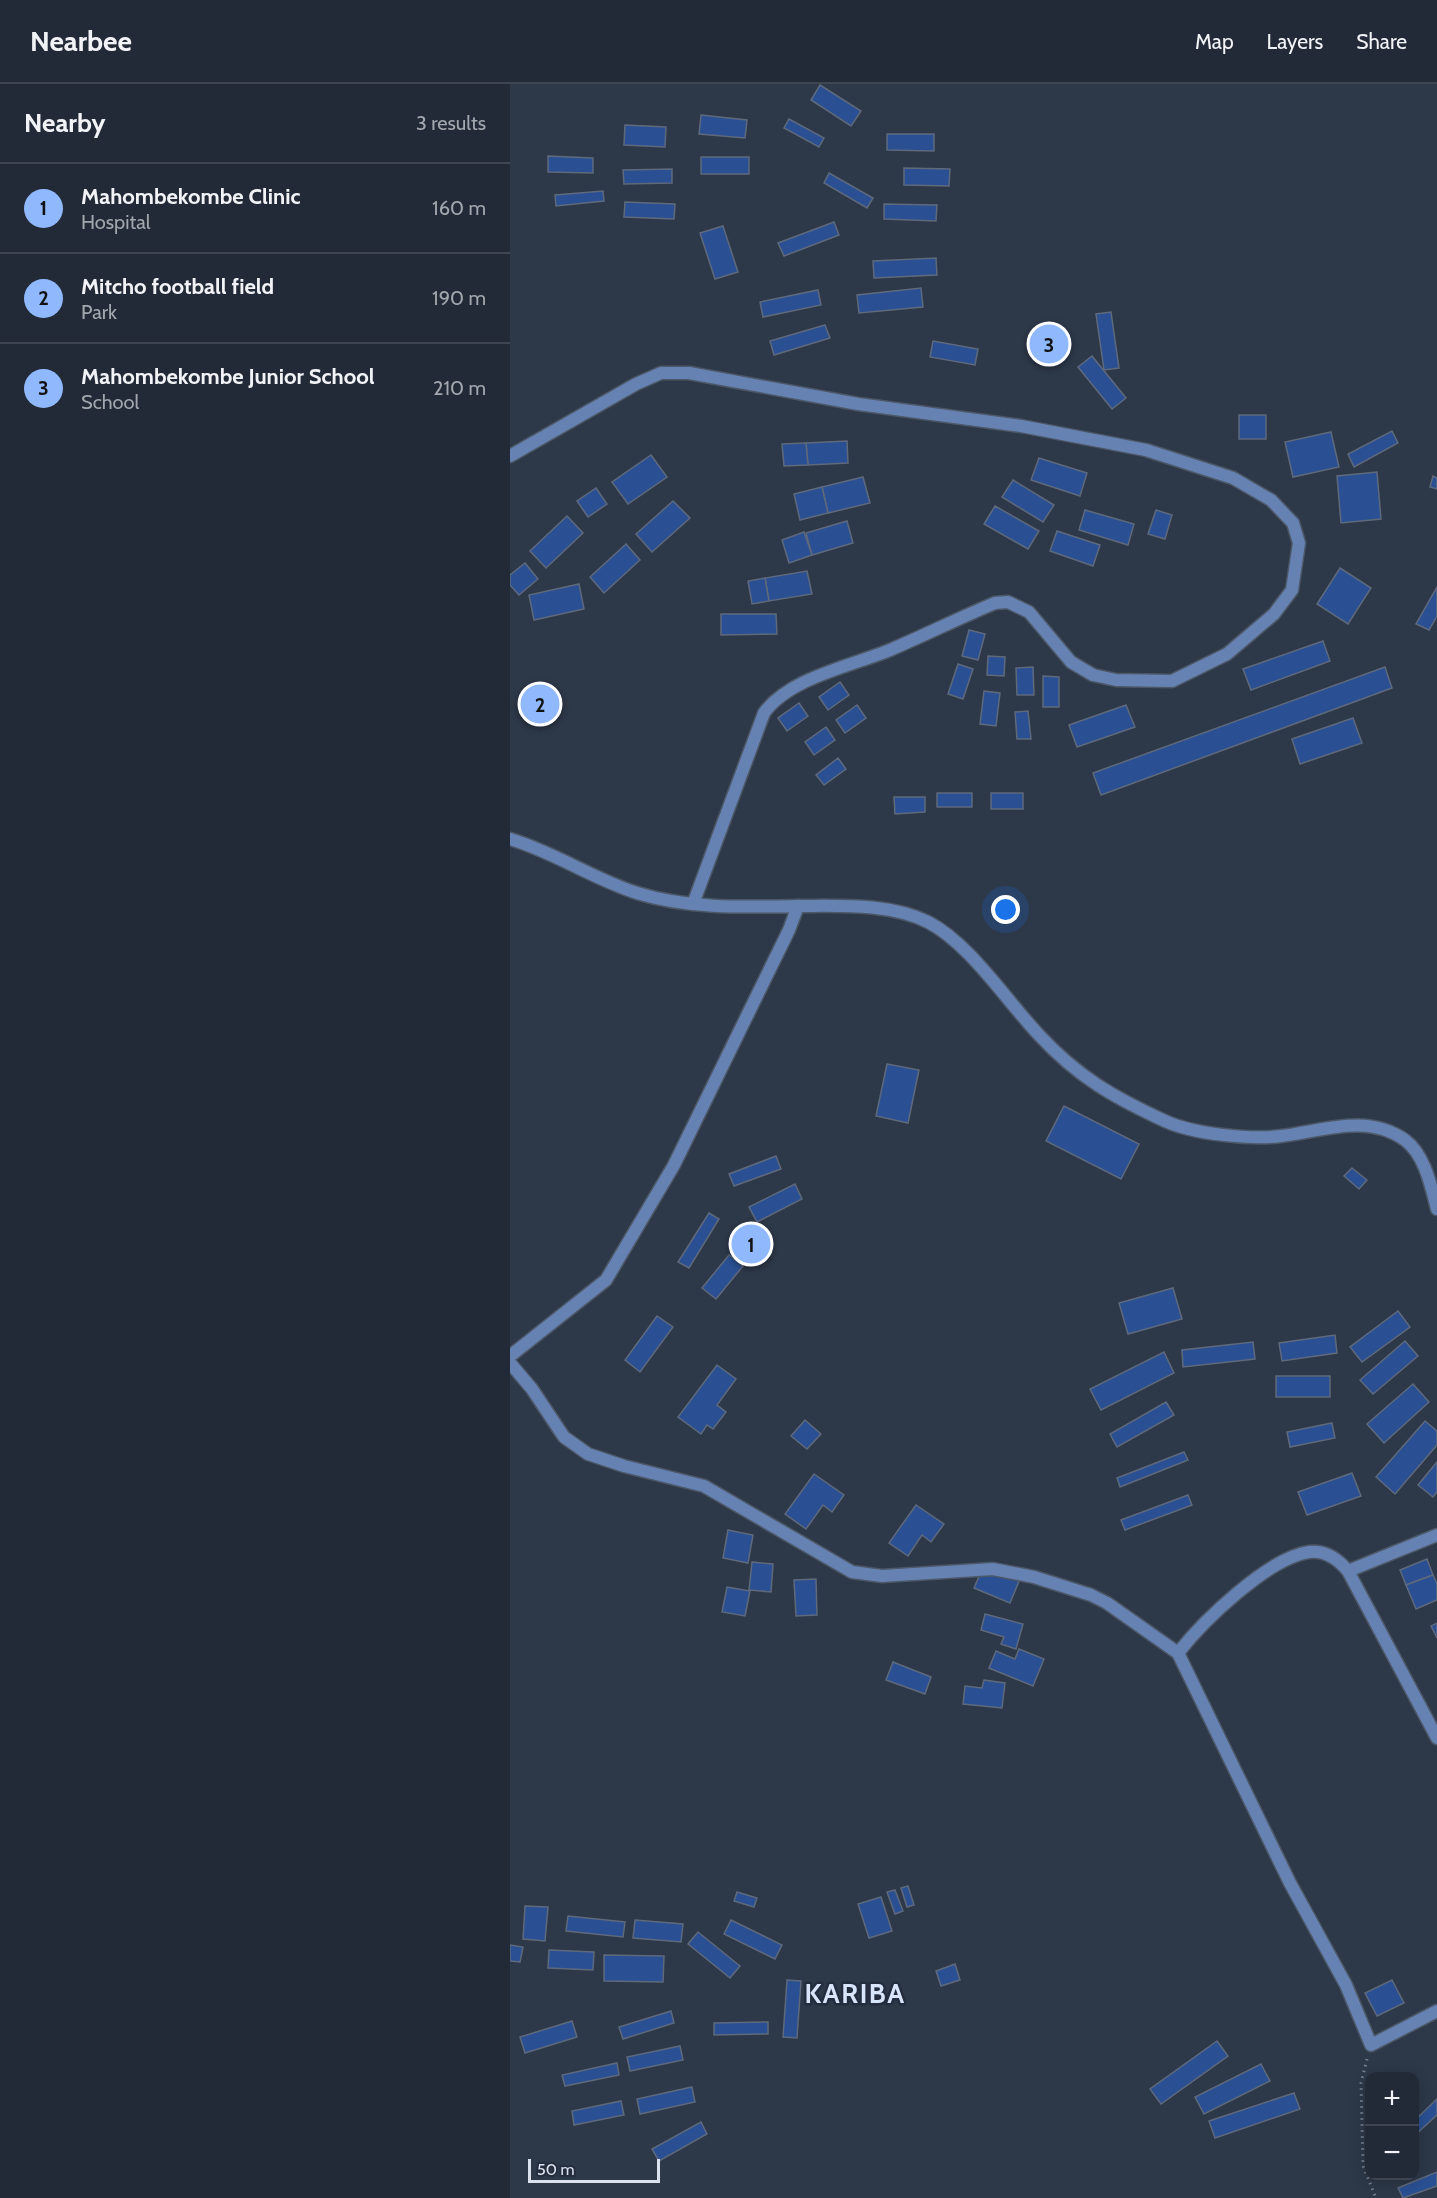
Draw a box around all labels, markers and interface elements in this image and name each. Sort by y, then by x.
text: Nearbee [30,24,132,58]
text: Map [1195,29,1234,54]
text: Layers [1267,29,1323,54]
text: Share [1356,29,1407,54]
text: Nearby [24,107,105,139]
text: 3 results [416,111,486,135]
text: Mahombekombe Clinic [81,183,300,210]
text: 1 [40,196,47,220]
text: 160 m [432,196,486,220]
text: Hospital [81,210,151,234]
text: Mitcho football field [81,273,274,300]
text: 2 [38,286,49,310]
text: 190 m [432,286,486,310]
text: Park [81,300,117,324]
pin: 3 [1030,322,1068,366]
text: Mahombekombe Junior School [81,363,375,390]
text: 3 [38,376,49,400]
text: 210 m [433,376,486,400]
text: School [81,390,139,414]
pin: 2 [520,682,560,726]
your location [991,895,1020,924]
pin: 1 [732,1222,770,1266]
district label: KARIBA [804,1977,906,2010]
map controls [1365,2072,1419,2180]
button: + [1365,2072,1419,2126]
button: − [1365,2126,1419,2180]
scale bar [528,2156,660,2184]
text: 50 m [537,2160,574,2179]

